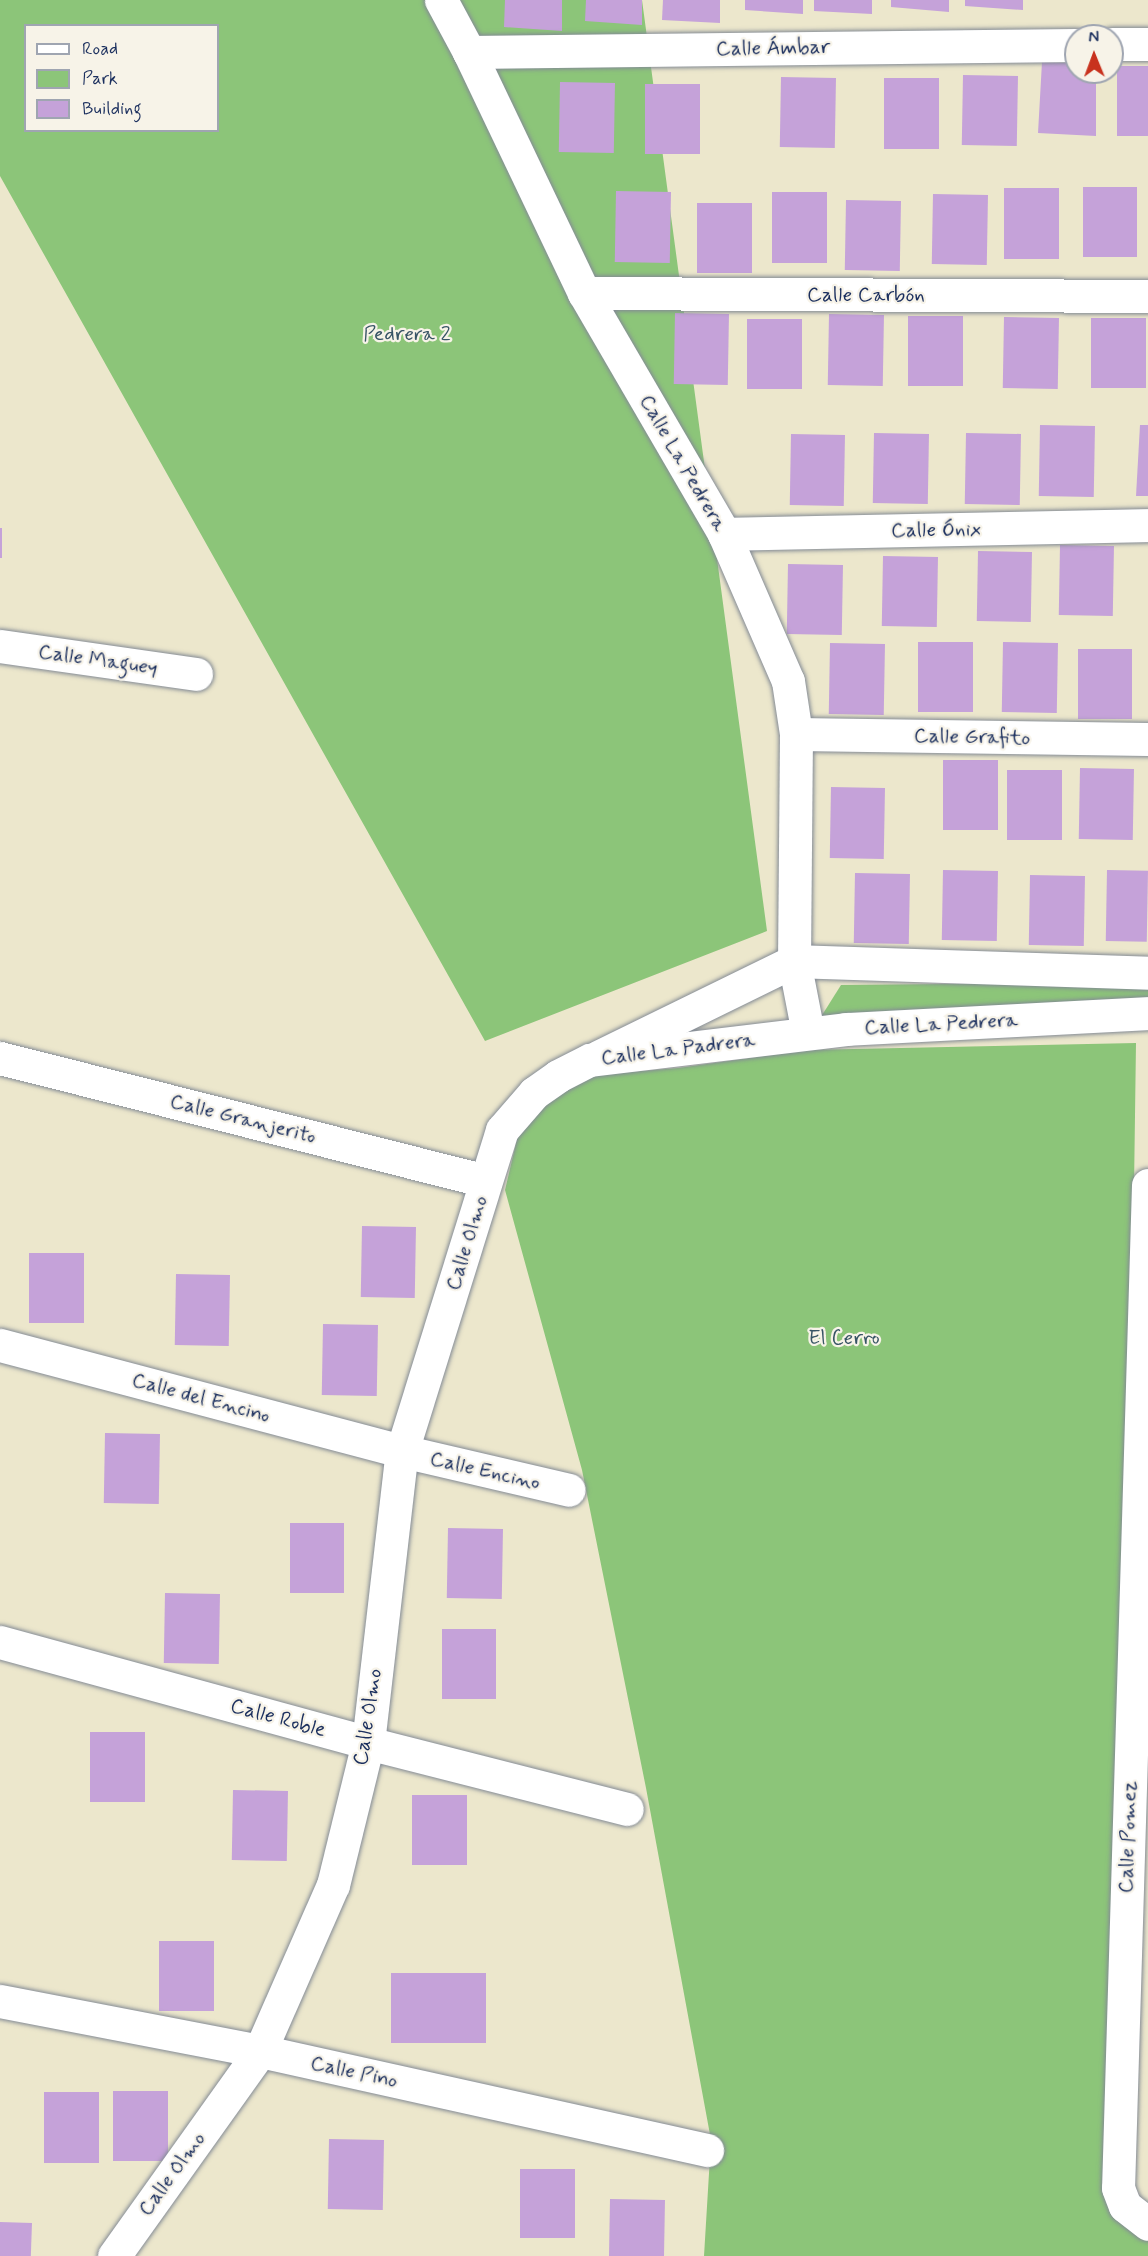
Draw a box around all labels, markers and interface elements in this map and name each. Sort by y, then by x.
legend [24,24,219,132]
north arrow [1064,24,1124,84]
text: N [1088,27,1099,48]
street label: Calle Ámbar [716,34,830,62]
text: Road [82,37,118,61]
text: Park [82,67,118,91]
text: Building [82,97,142,121]
street label: Calle Carbón [808,282,924,308]
park label: Pedrera 2 [363,321,451,347]
street label: Calle La Pedrera [634,391,732,535]
street label: Calle Ónix [891,517,981,543]
street label: Calle Maguey [38,639,158,681]
street label: Calle Grafito [914,723,1030,751]
street label: Calle La Pedrera [864,1007,1018,1041]
street label: Calle La Padrera [600,1027,756,1071]
street label: Calle Granjerito [168,1089,318,1149]
street label: Calle Olmo [441,1192,493,1294]
park label: El Cerro [807,1325,881,1351]
street label: Calle del Encino [129,1367,273,1429]
street label: Calle Encino [428,1446,542,1496]
street label: Calle Olmo [348,1666,388,1768]
street label: Calle Roble [227,1693,329,1743]
street label: Calle Pomez [1113,1782,1143,1892]
street label: Calle Pino [309,2051,399,2093]
street label: Calle Olmo [133,2127,211,2221]

